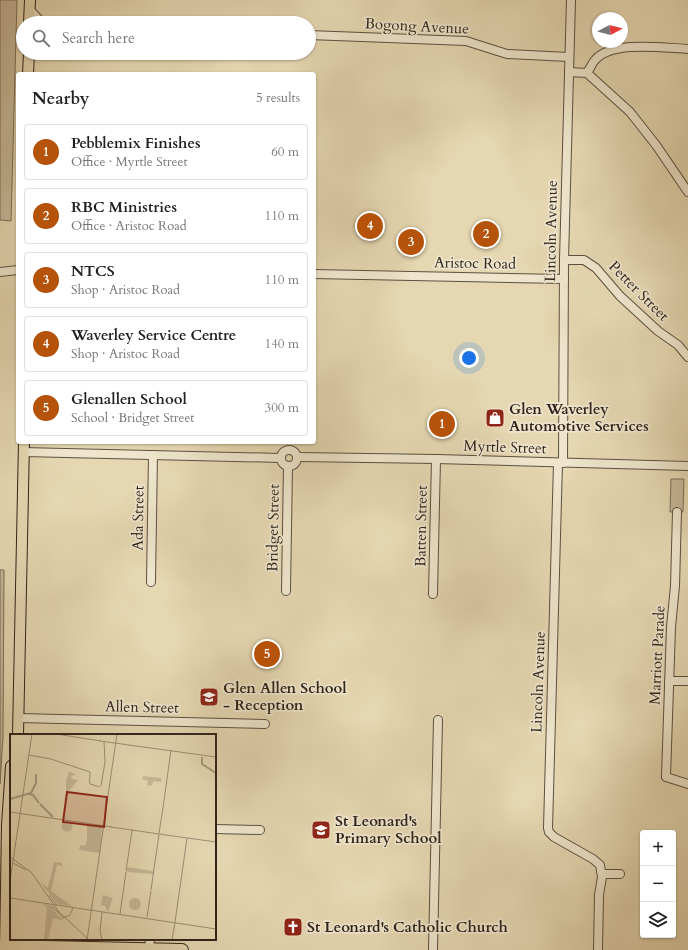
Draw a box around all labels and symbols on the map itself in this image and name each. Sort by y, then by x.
north arrow [592,12,628,48]
street label: Bogong Avenue [364,13,470,39]
street label: Lincoln Avenue [540,180,562,282]
pin: 4 [357,211,383,241]
pin: 2 [473,219,499,249]
pin: 3 [398,227,424,257]
street label: Aristoc Road [434,252,516,274]
street label: Petter Street [605,257,674,326]
your location [459,348,479,368]
place label: Glen Waverley Automotive Services [509,399,649,436]
shop icon: Glen Waverley Automotive Services [484,407,506,429]
pin: 1 [429,409,455,439]
street label: Myrtle Street [463,436,547,458]
street label: Bridget Street [262,484,284,572]
street label: Ada Street [127,485,149,551]
street label: Batten Street [410,485,432,567]
street label: Marriott Parade [644,605,670,705]
street label: Lincoln Avenue [526,631,550,733]
pin: 5 [254,639,280,669]
place label: Glen Allen School - Reception [223,678,347,715]
school or university icon: Glen Allen School - Reception [198,686,220,708]
street label: Allen Street [105,696,179,718]
inset map [10,734,216,940]
place label: St Leonard's Primary School [335,811,442,848]
school or university icon: St Leonard's Primary School [310,819,332,841]
church icon: St Leonard's Catholic Church [282,916,304,938]
place label: St Leonard's Catholic Church [307,917,509,937]

